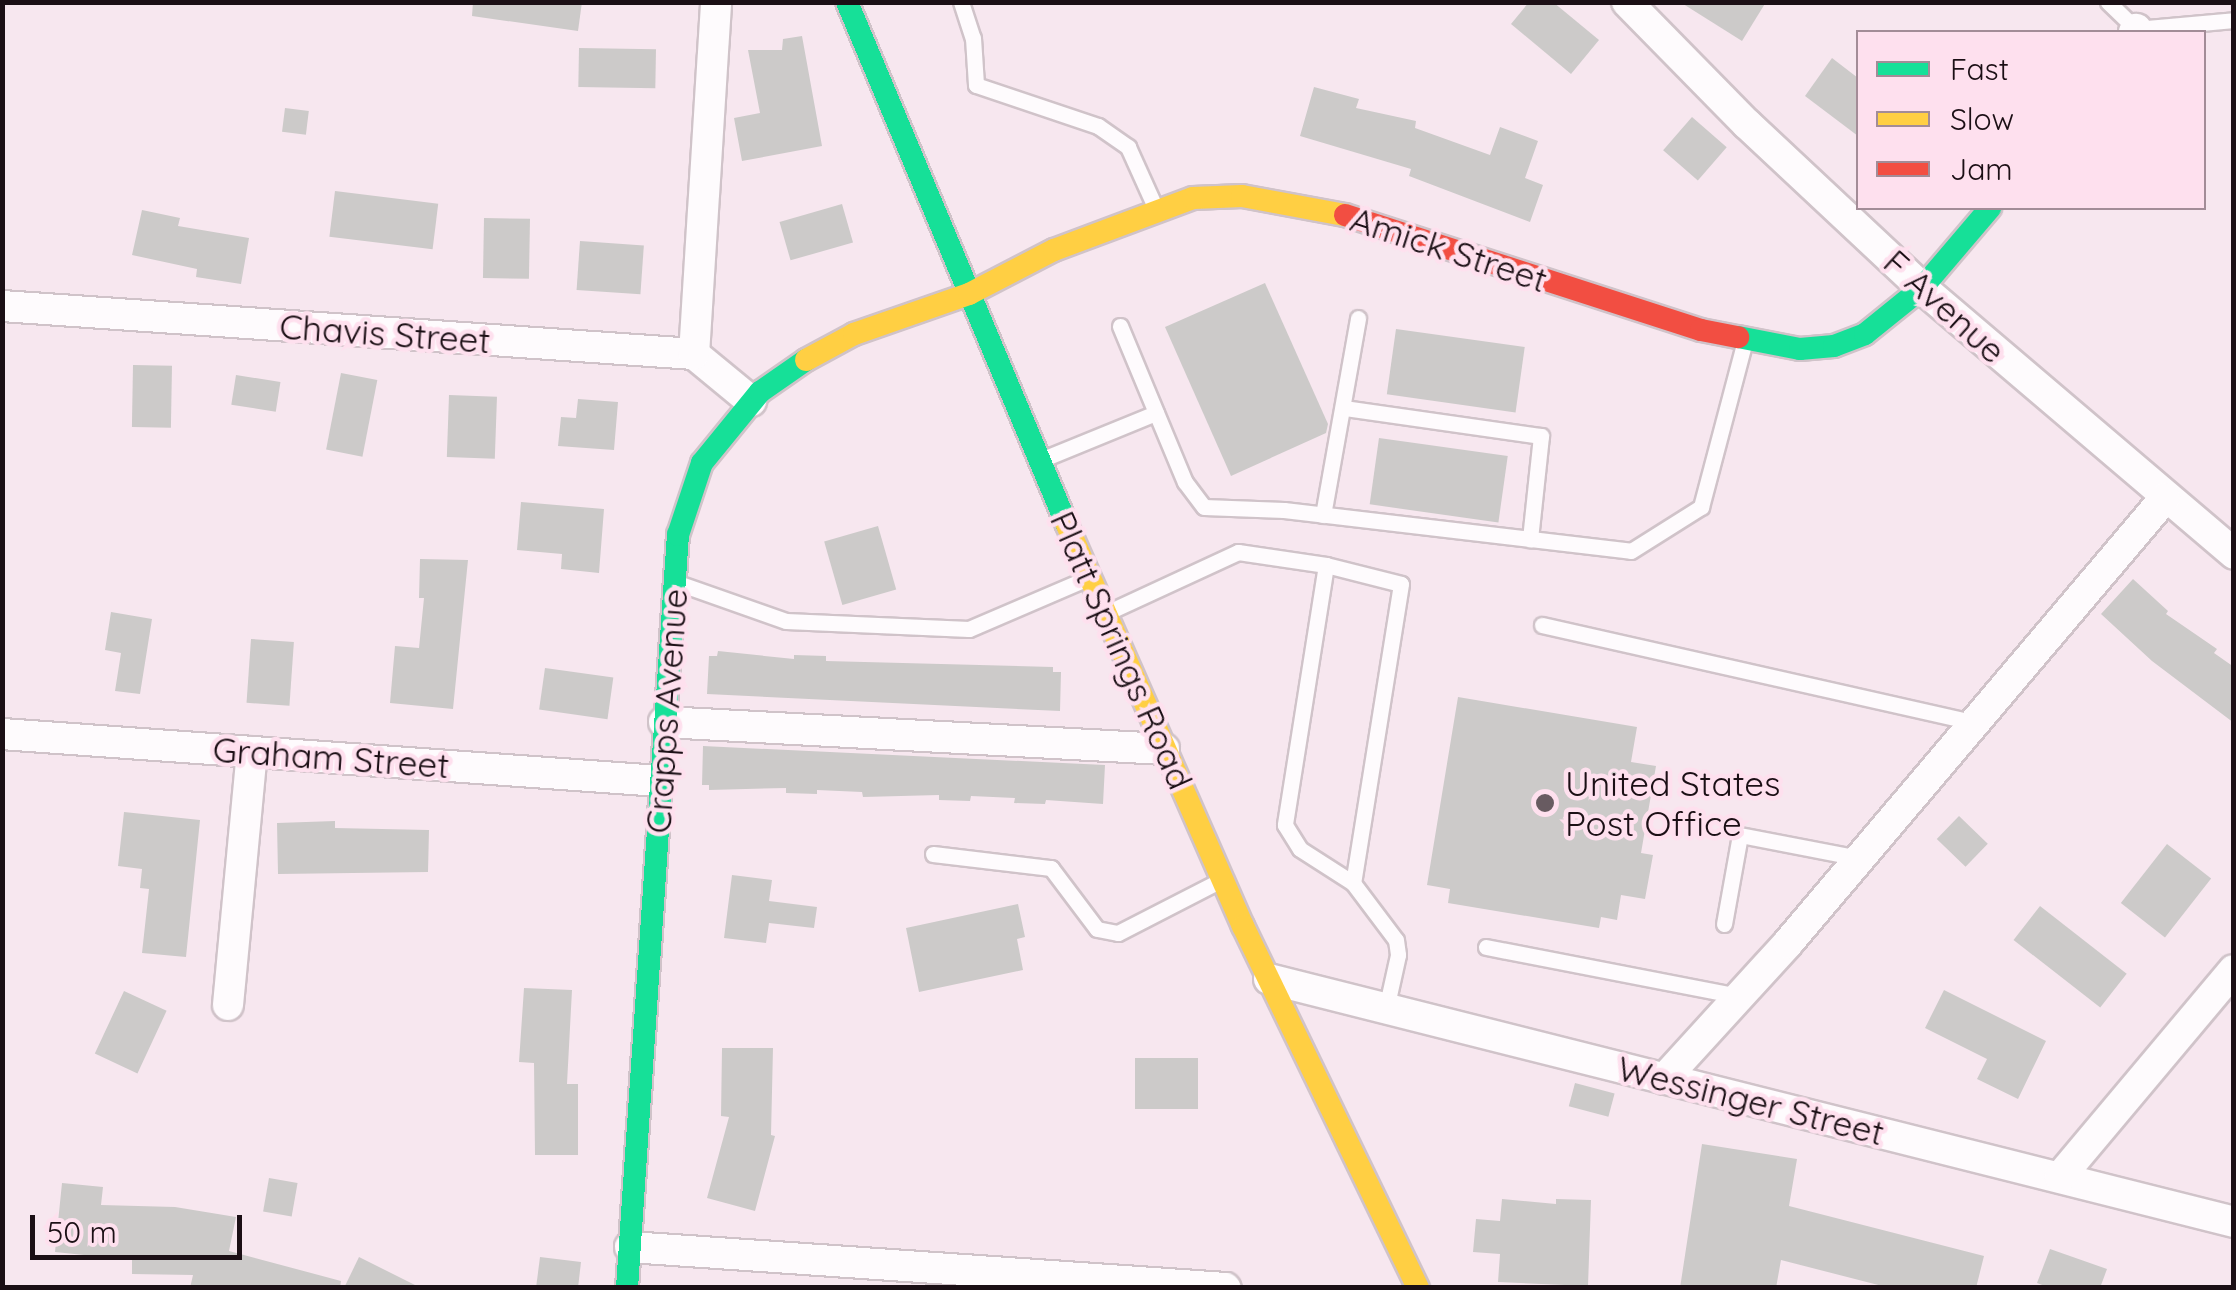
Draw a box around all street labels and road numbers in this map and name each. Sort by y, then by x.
street label: Amick Street [1345,197,1553,301]
street label: F Avenue [1876,241,2014,371]
street label: Chavis Street [278,305,492,361]
street label: Platt Springs Road [1042,505,1202,795]
street label: Crapps Avenue [636,587,696,835]
street label: Graham Street [211,728,451,786]
street label: Wessinger Street [1613,1047,1889,1153]

